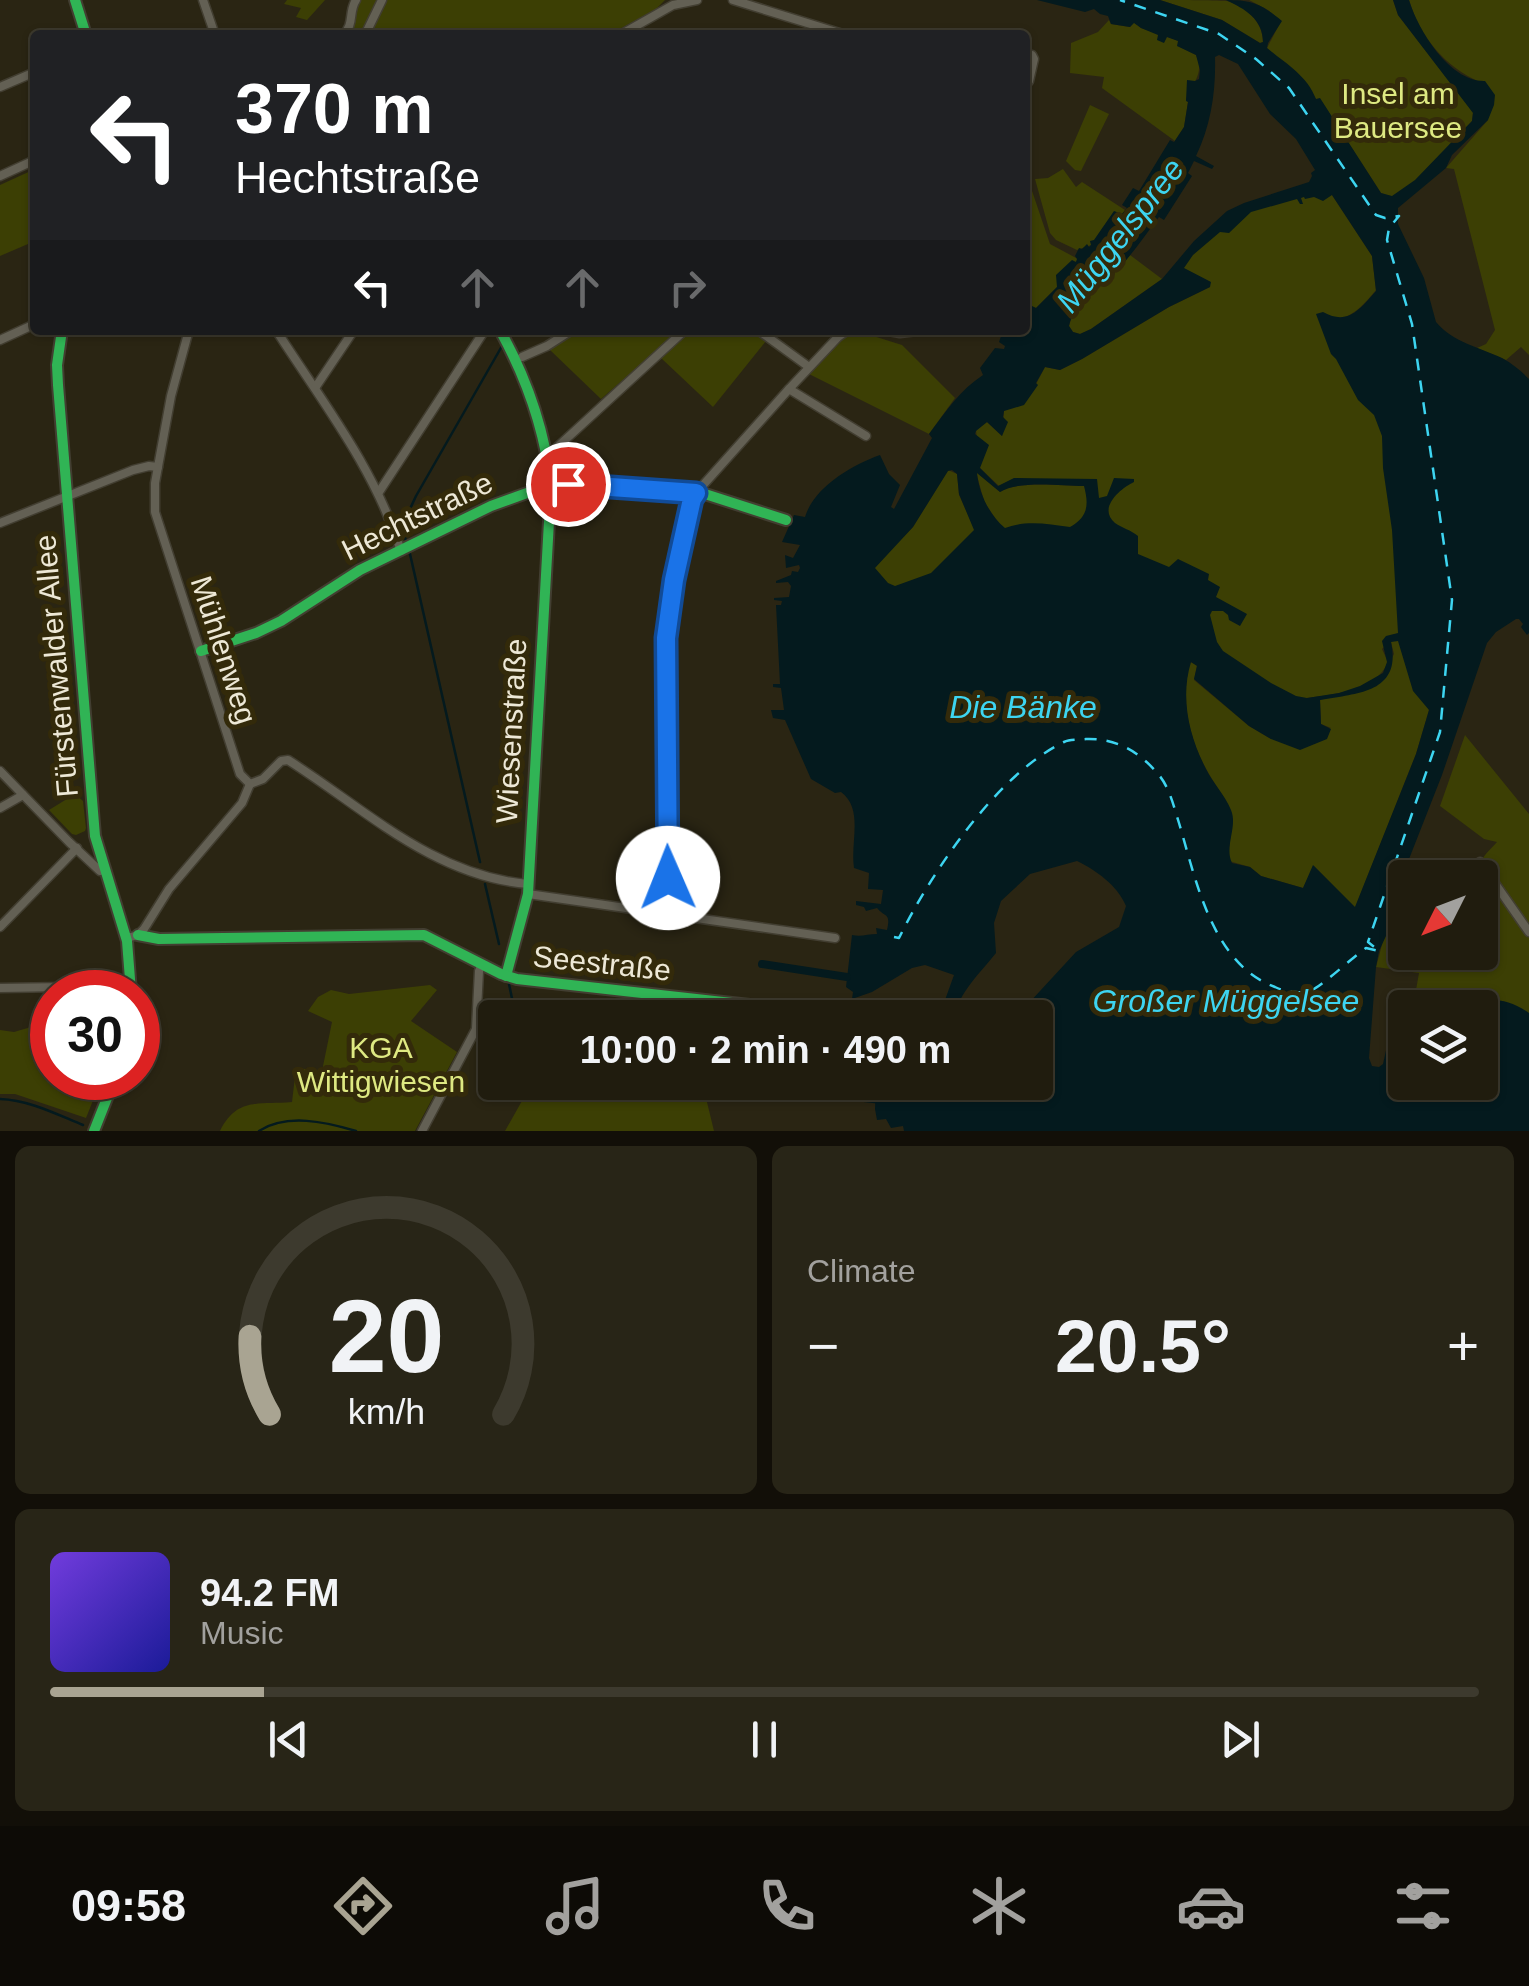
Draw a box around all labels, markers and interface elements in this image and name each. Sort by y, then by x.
icon: left [70,70,200,200]
text: 370 m [235,70,433,148]
park label: Insel am Bauersee [1334,77,1462,144]
water label: Müggelspree [1049,151,1191,319]
text: Hechtstraße [235,152,480,203]
icon: left [345,260,400,315]
icon: ahead [450,260,505,315]
icon: ahead [555,260,610,315]
icon: right [660,260,715,315]
pin [526,442,611,527]
icon: arrive [541,457,596,512]
street label: Hechtstraße [336,465,498,567]
street label: Fürstenwalder Allee [28,533,84,799]
street label: Mühlenweg [185,572,263,728]
street label: Wiesenstraße [490,638,532,824]
water label: Die Bänke [949,689,1097,725]
position arrow [616,826,720,930]
north arrow [1388,860,1498,970]
map controls [1388,860,1498,1100]
street label: Seestraße [531,939,673,987]
speed limit sign: 30 [30,970,160,1100]
water label: Großer Müggelsee [1093,983,1359,1019]
button: layers [1388,990,1498,1100]
text: 10:00 · 2 min · 490 m [580,1029,951,1071]
park label: KGA Wittigwiesen [297,1031,465,1098]
text: Climate [807,1253,915,1289]
text: 20 [328,1278,444,1394]
text: 20.5° [1055,1304,1231,1388]
text: − [807,1315,839,1377]
text: + [1447,1315,1479,1377]
text: km/h [347,1392,425,1432]
text: 94.2 FM [200,1572,339,1614]
text: Music [200,1615,284,1651]
icon: previous [261,1712,316,1767]
icon: pause [737,1712,792,1767]
icon: next [1213,1712,1268,1767]
icon: directions [328,1871,398,1941]
icon: music [540,1871,610,1941]
icon: phone [752,1871,822,1941]
icon: climate [964,1871,1034,1941]
icon: car [1176,1871,1246,1941]
icon: filters [1388,1871,1458,1941]
text: 09:58 [71,1880,186,1931]

